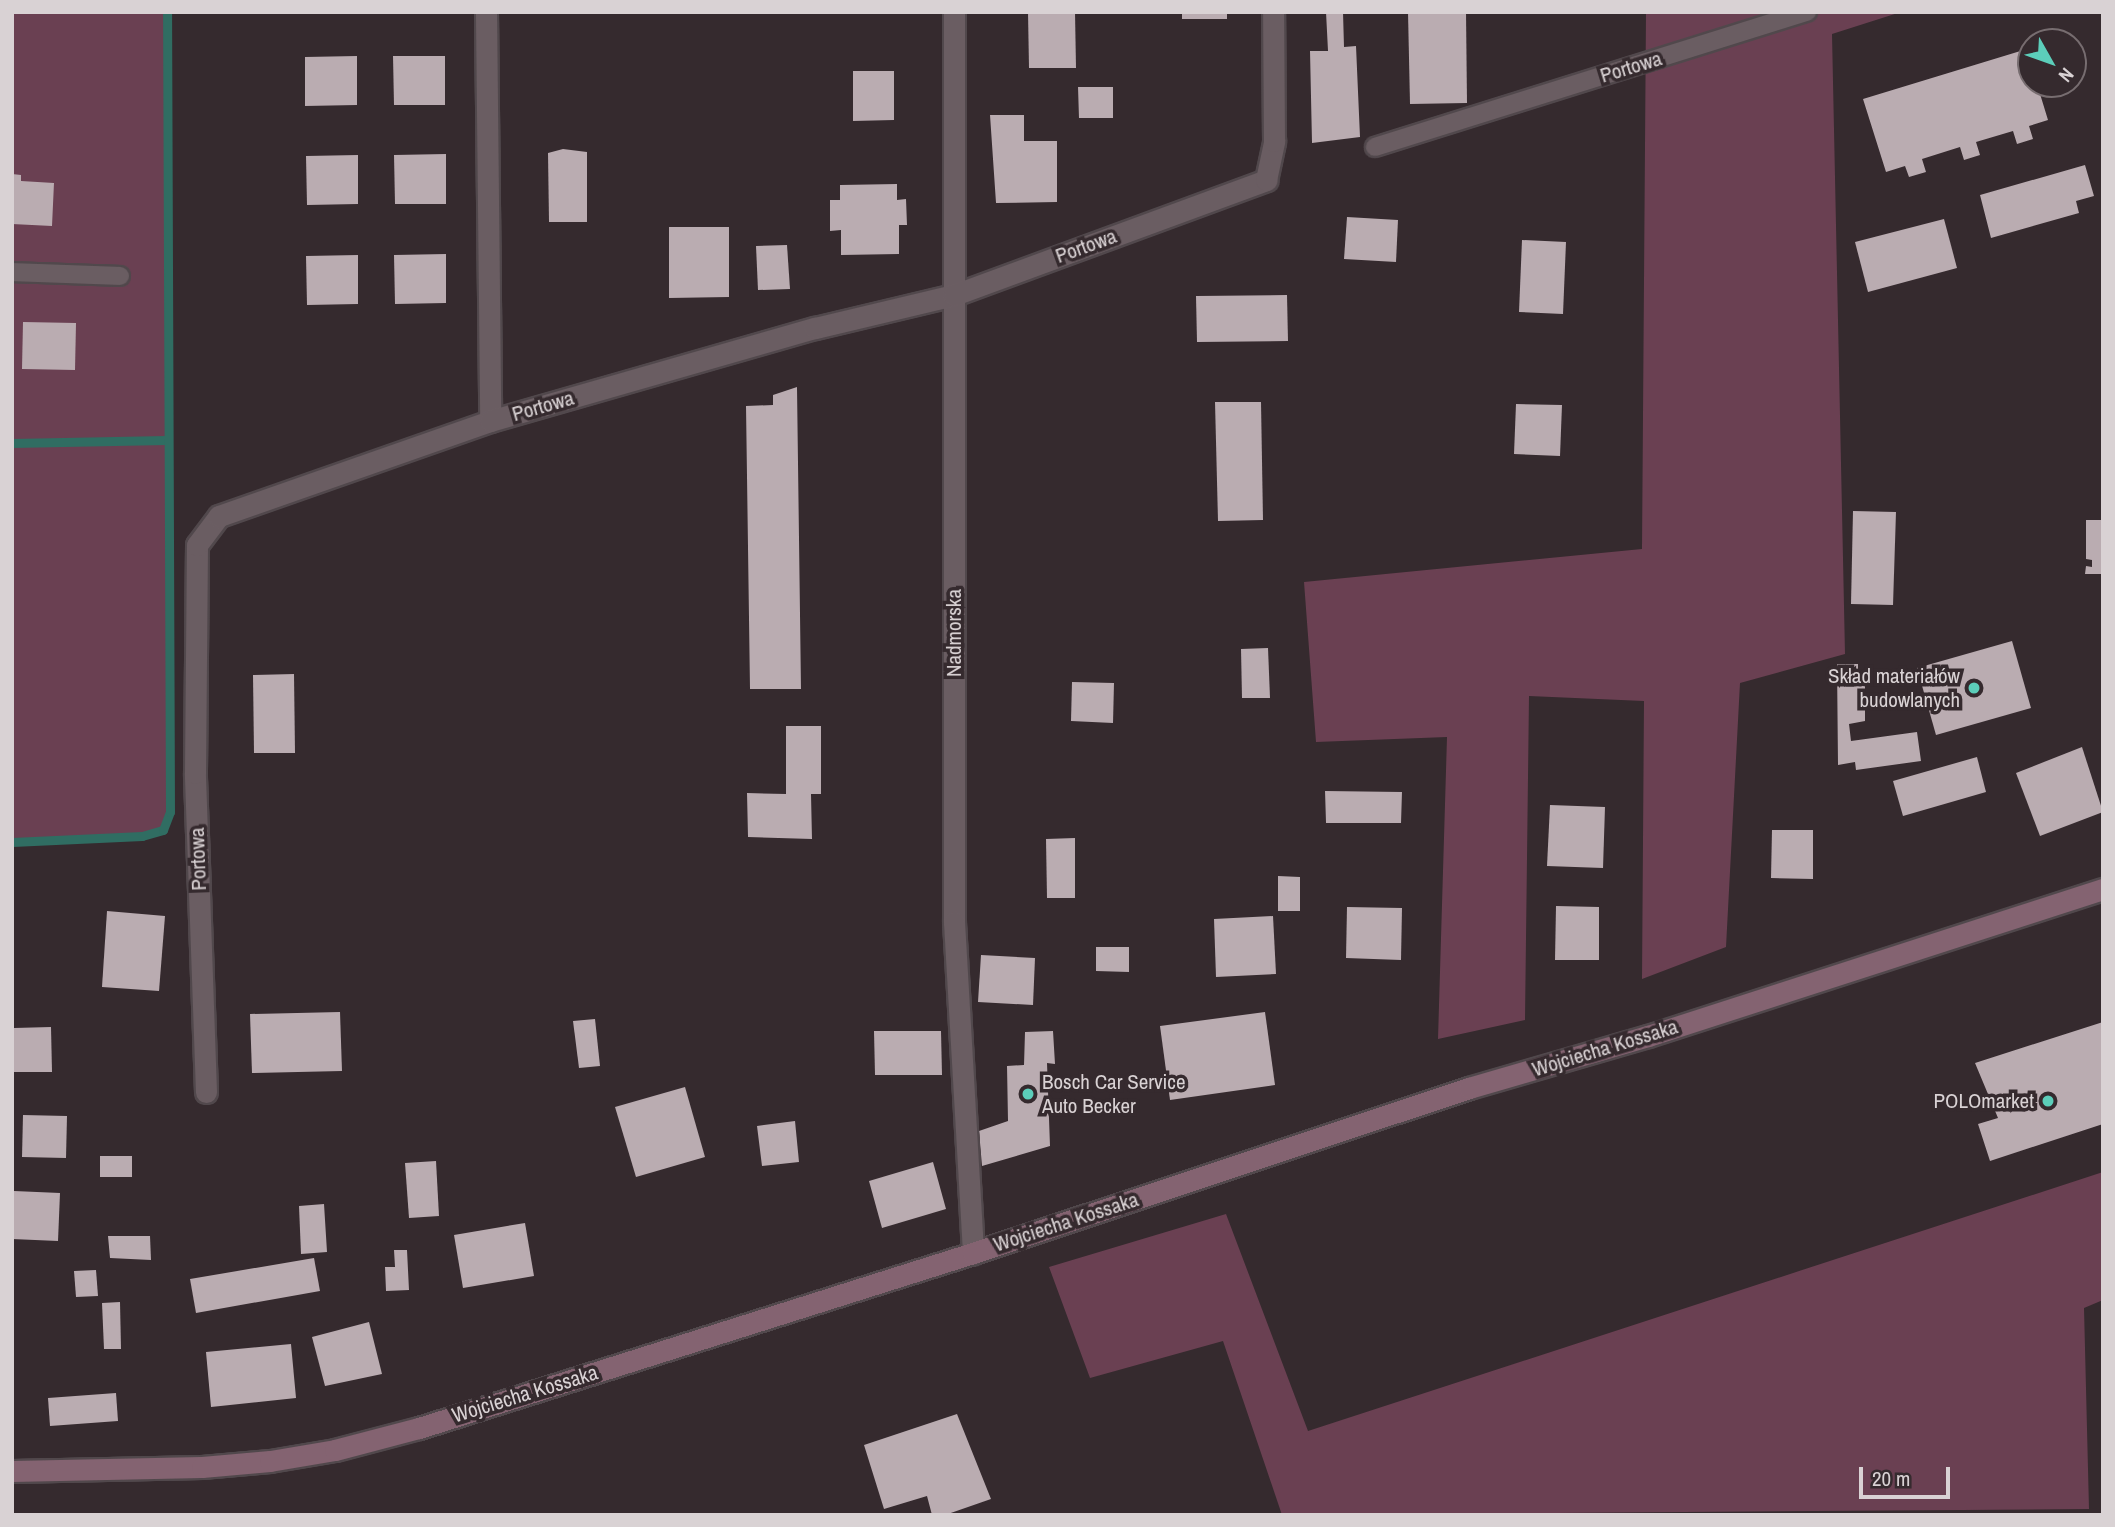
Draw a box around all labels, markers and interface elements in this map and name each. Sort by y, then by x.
north arrow [2017,28,2087,98]
street label: Portowa [1597,46,1665,88]
text: N [2053,63,2080,88]
street label: Portowa [1052,223,1120,269]
street label: Portowa [509,385,577,427]
street label: Nadmorska [941,589,967,677]
place label: Skład materiałów budowlanych [1828,663,1960,713]
marker: Skład materiałów budowlanych [1966,680,1982,696]
street label: Portowa [184,827,212,891]
street label: Wojciecha Kossaka [1529,1014,1681,1082]
place label: Bosch Car Service Auto Becker [1042,1069,1186,1119]
marker: Bosch Car Service Auto Becker [1020,1086,1036,1102]
place label: POLOmarket [1934,1088,2034,1114]
marker: POLOmarket [2040,1093,2056,1109]
street label: Wojciecha Kossaka [990,1187,1142,1257]
street label: Wojciecha Kossaka [449,1360,601,1428]
scale bar [1863,1454,1954,1498]
text: 20 m [1872,1464,1910,1493]

